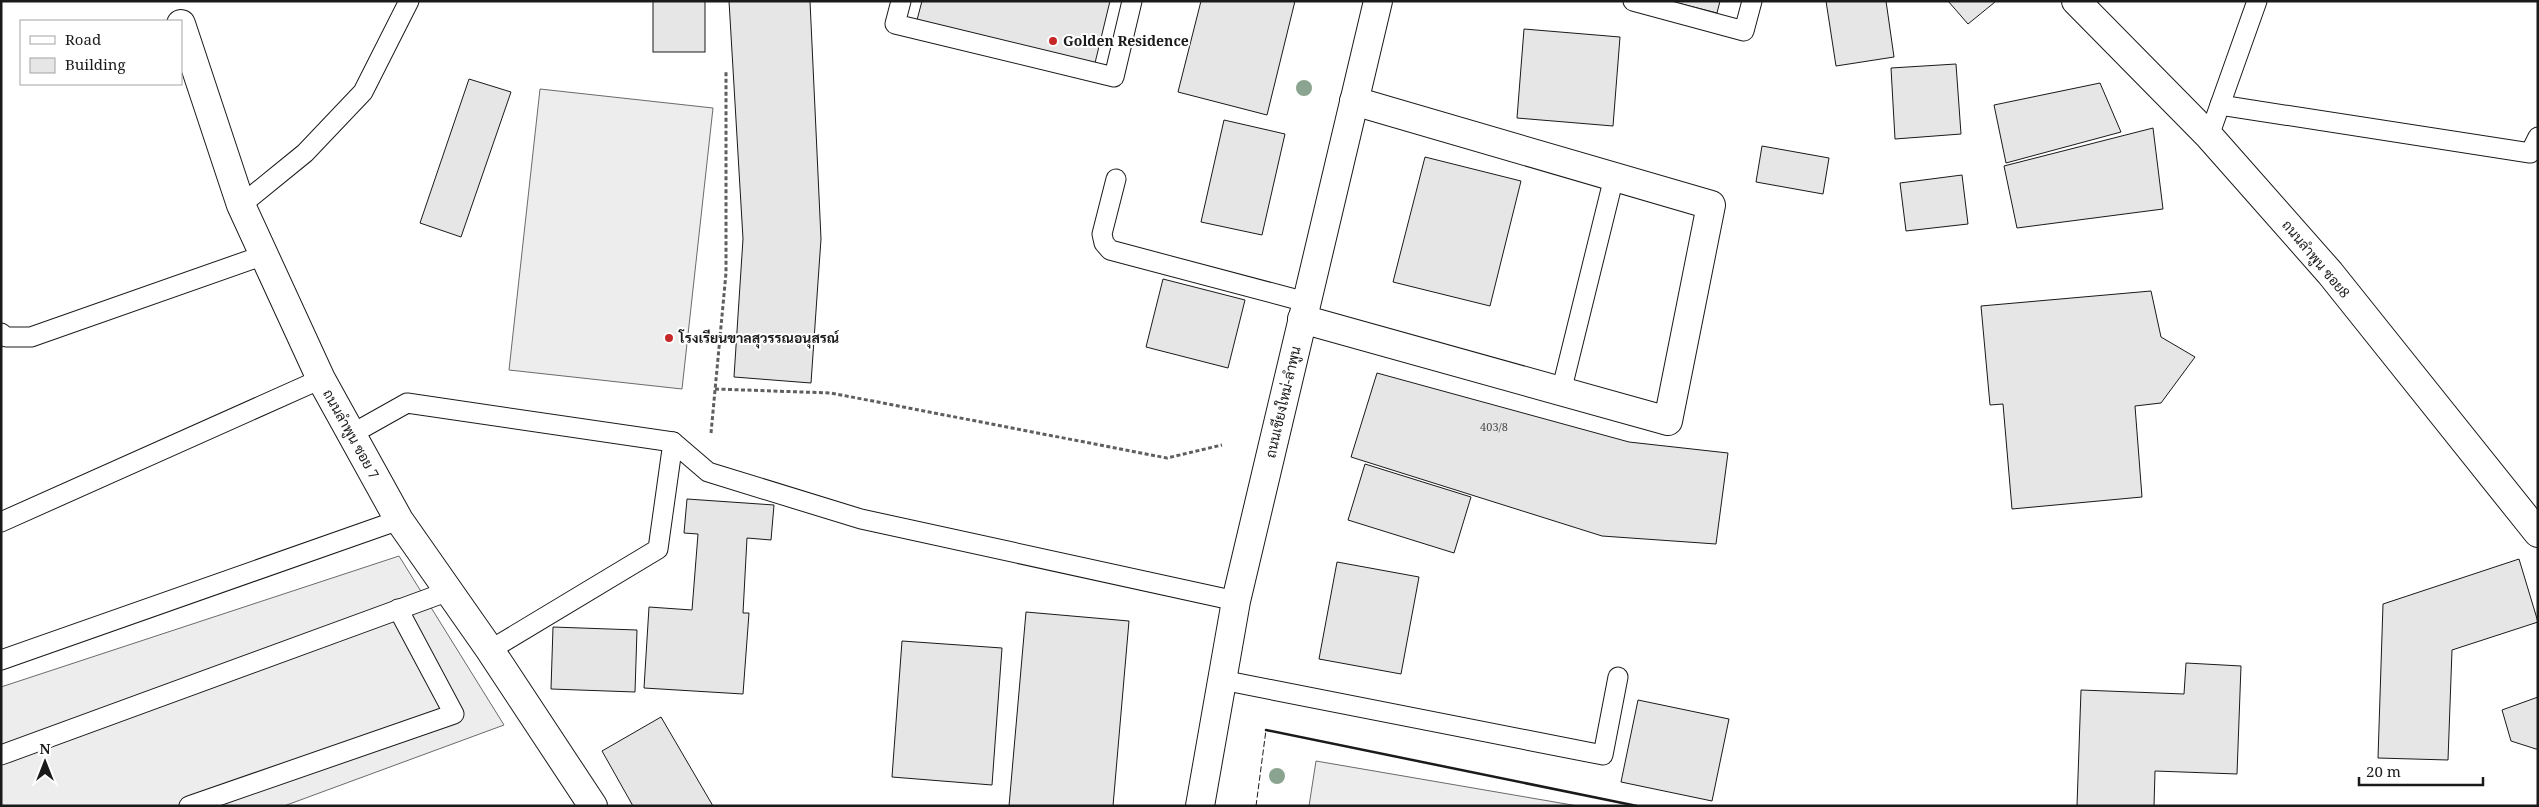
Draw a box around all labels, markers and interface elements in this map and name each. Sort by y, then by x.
legend [20,20,182,85]
text: Road [65,29,101,49]
place label: Golden Residence [1063,31,1189,50]
marker: Golden Residence [1047,35,1059,47]
text: Building [65,54,126,74]
street label: ถนนลำพูน ซอย8 [2277,216,2355,302]
place label: โรงเรียนขาลสุวรรณอนุสรณ์ [678,328,840,349]
marker: โรงเรียนขาลสุวรรณอนุสรณ์ [663,332,675,344]
street label: ถนนเชียงใหม่-ลำพูน [1260,344,1306,460]
street label: ถนนลำพูน ซอย 7 [318,385,384,483]
house number: 403/8 [1480,419,1508,434]
north arrow [20,737,70,787]
text: N [39,739,51,758]
scale bar [2359,754,2483,786]
text: 20 m [2366,761,2401,781]

